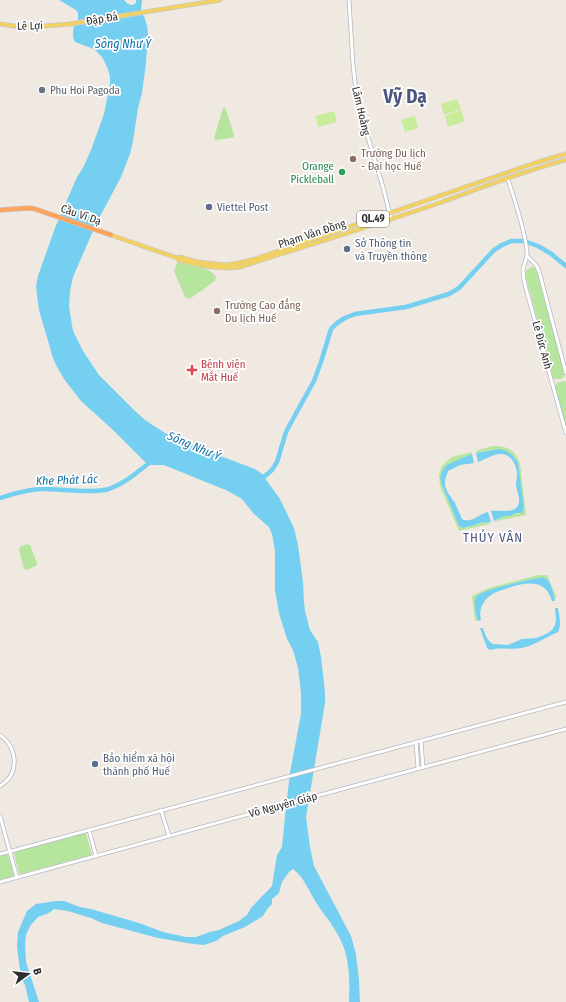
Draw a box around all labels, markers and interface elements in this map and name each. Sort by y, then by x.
street label: Đập Đá [85,10,119,28]
street label: Lê Lợi [17,19,43,33]
water label: Sông Như Ý [94,36,152,51]
place label: Phu Hoi Pagoda [50,84,120,97]
marker: Phu Hoi Pagoda [37,85,47,95]
street label: Lâm Hoằng [349,85,374,138]
district label: Vỹ Dạ [382,85,427,108]
place label: Trường Du lịch - Đại học Huế [361,147,426,173]
marker: Trường Du lịch - Đại học Huế [348,154,358,164]
place label: Orange Pickleball [291,160,334,186]
marker: Orange Pickleball [337,167,347,177]
place label: Viettel Post [217,201,269,214]
street label: Cầu Vĩ Dạ [59,202,103,228]
marker: Viettel Post [204,202,214,212]
road number: QL.49 [357,211,389,227]
street label: Phạm Văn Đồng [277,217,348,251]
place label: Sở Thông tin và Truyền thông [355,237,428,263]
marker: Sở Thông tin và Truyền thông [342,244,352,254]
place label: Trường Cao đẳng Du lịch Huế [225,298,301,325]
marker: Trường Cao đẳng Du lịch Huế [212,306,222,316]
street label: Lê Đức Anh [529,319,555,371]
place label: Bệnh viện Mắt Huế [201,358,246,384]
marker: Bệnh viện Mắt Huế [186,364,198,376]
water label: Sông Như Ý [164,427,224,464]
water label: Khe Phát Lác [35,472,99,488]
district label: THỦY VÂN [463,529,523,545]
place label: Bảo hiểm xã hội thành phố Huế [103,751,175,778]
marker: Bảo hiểm xã hội thành phố Huế [90,759,100,769]
street label: Võ Nguyên Giáp [247,790,319,820]
north arrow [8,954,48,994]
text: B [30,967,44,976]

